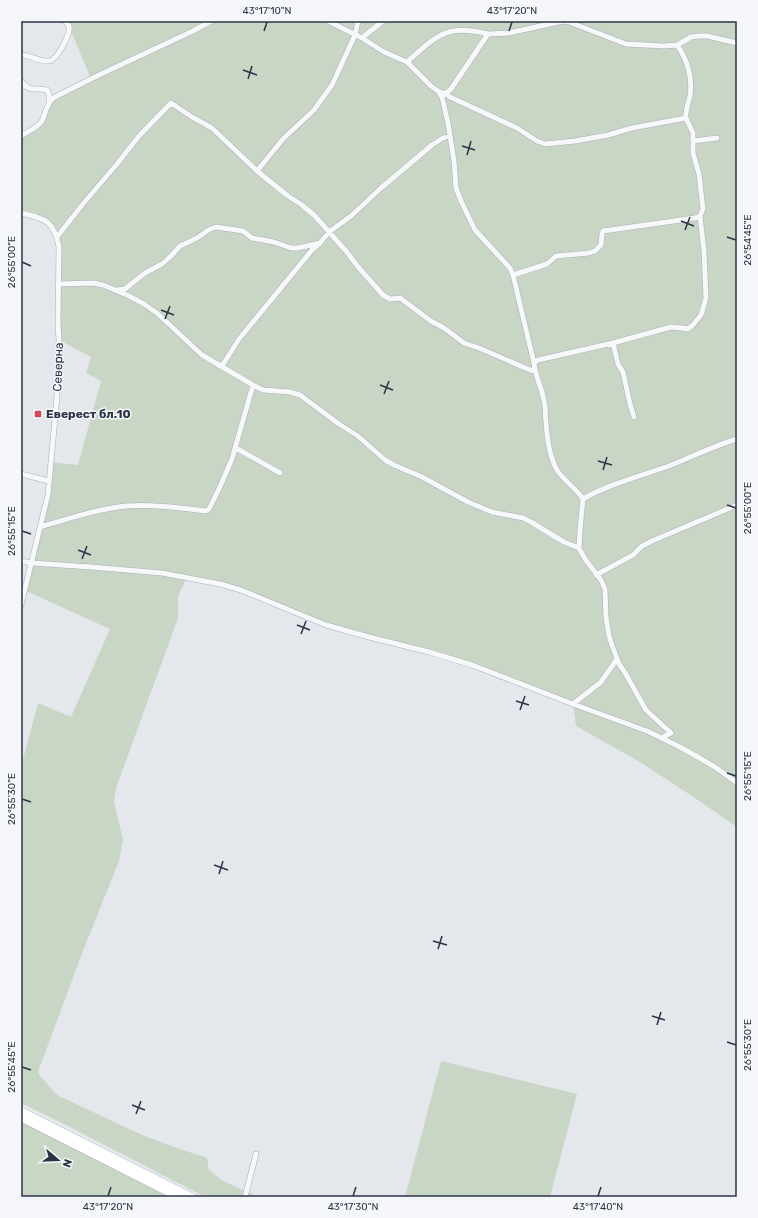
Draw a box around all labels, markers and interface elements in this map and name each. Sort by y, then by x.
text: 43°17'10"N [242,5,292,17]
text: 43°17'20"N [487,5,537,17]
text: 26°54'45"E [742,214,754,266]
text: 26°55'00"E [6,236,18,288]
street label: Северна [50,342,66,392]
place label: Еверест бл.10 [46,407,131,421]
marker: Еверест бл.10 [33,409,43,419]
text: 26°55'00"E [742,482,754,534]
text: 26°55'15"E [6,506,18,556]
text: 26°55'15"E [742,751,754,801]
text: 26°55'30"E [6,773,18,825]
text: 26°55'30"E [742,1019,754,1071]
text: 26°55'45"E [6,1041,18,1093]
north arrow [38,1140,78,1180]
text: N [60,1157,74,1169]
text: 43°17'20"N [83,1201,133,1213]
text: 43°17'30"N [328,1201,378,1213]
text: 43°17'40"N [573,1201,623,1213]

